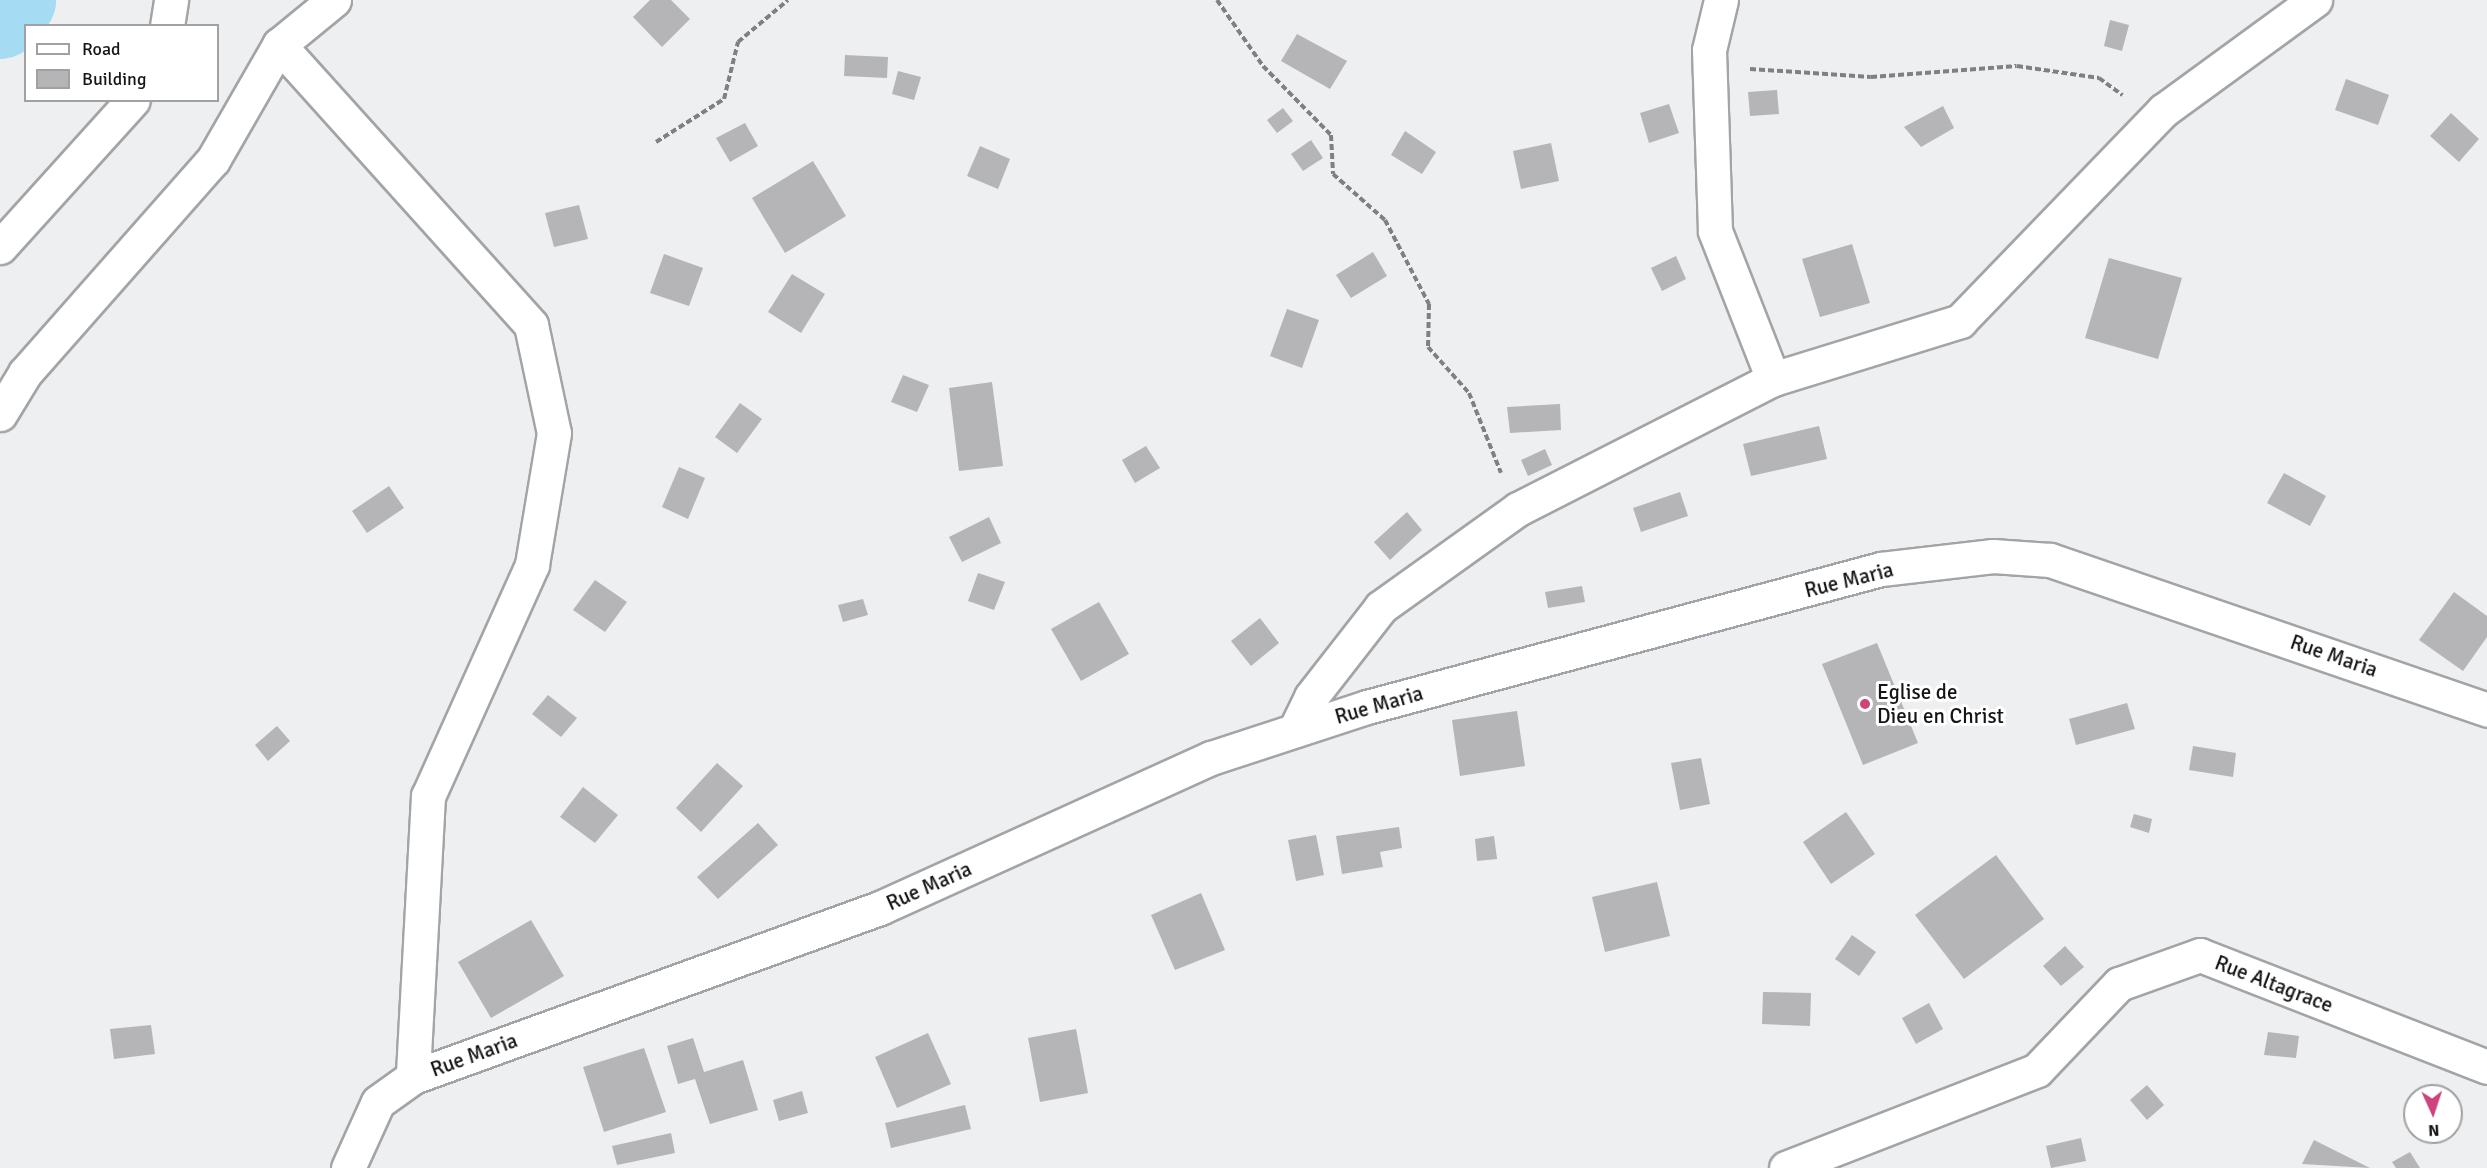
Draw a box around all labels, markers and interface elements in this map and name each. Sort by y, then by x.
legend [24,24,219,102]
text: Road [82,38,121,60]
text: Building [82,68,146,90]
street label: Rue Maria [1802,557,1896,603]
street label: Rue Maria [2287,629,2381,683]
place label: Eglise de Dieu en Christ [1877,679,2004,729]
street label: Rue Maria [1332,680,1426,730]
marker: Eglise de Dieu en Christ [1858,697,1872,711]
street label: Rue Maria [882,856,976,916]
street label: Rue Altagrace [2211,950,2337,1018]
street label: Rue Maria [427,1028,521,1082]
north arrow [2403,1084,2463,1144]
text: N [2428,1120,2440,1140]

